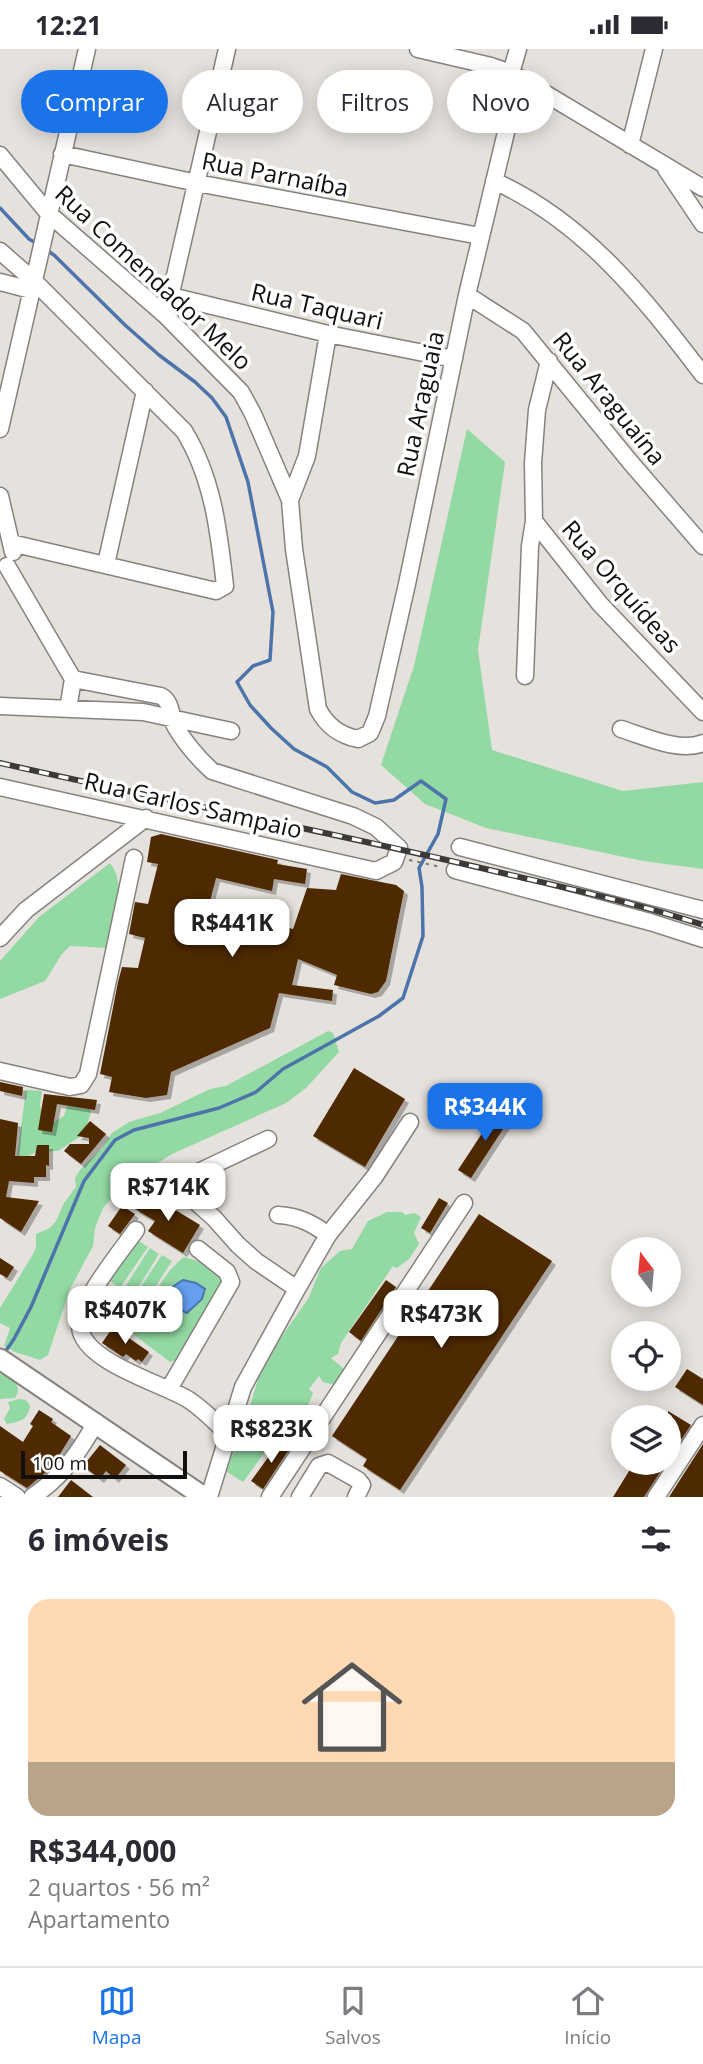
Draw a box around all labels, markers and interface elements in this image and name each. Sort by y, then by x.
text: 12:21 [35,7,102,43]
chip: Comprar [21,70,168,133]
chip: Alugar [182,70,303,133]
chip: Filtros [317,70,433,133]
chip: Novo [447,70,554,133]
street label: Rua Parnaíba [199,143,351,204]
street label: Rua Comendador Melo [48,177,260,377]
street label: Rua Taquari [248,274,386,337]
street label: Rua Araguaína [546,324,674,472]
street label: Rua Araguaia [388,328,451,479]
street label: Rua Orquídeas [555,513,689,659]
street label: Rua Carlos Sampaio [81,763,306,846]
pin: R$441K [175,899,289,959]
text: R$441K [190,906,274,938]
pin: R$344K [428,1083,542,1143]
text: R$344K [443,1090,527,1122]
pin: R$714K [111,1163,225,1223]
text: R$714K [126,1170,210,1202]
north arrow [611,1237,681,1307]
map controls [611,1237,681,1475]
pin: R$407K [68,1287,182,1346]
pin: R$473K [384,1291,498,1350]
text: R$407K [83,1293,167,1325]
text: R$473K [399,1297,483,1329]
button: locate [611,1321,681,1391]
pin: R$823K [214,1405,328,1465]
button: layers [611,1405,681,1475]
text: R$823K [229,1412,313,1444]
scale bar [21,1448,187,1480]
text: 100 m [32,1450,87,1476]
text: 6 imóveis [28,1519,169,1560]
icon: filters [637,1520,675,1558]
icon: home [289,1644,415,1770]
text: R$344,000 [28,1830,176,1871]
text: 2 quartos · 56 m² [28,1871,210,1903]
text: Apartamento [28,1903,170,1935]
tab: Mapa [92,1982,142,2050]
tab: Salvos [325,1982,381,2050]
tab: Início [564,1982,611,2050]

